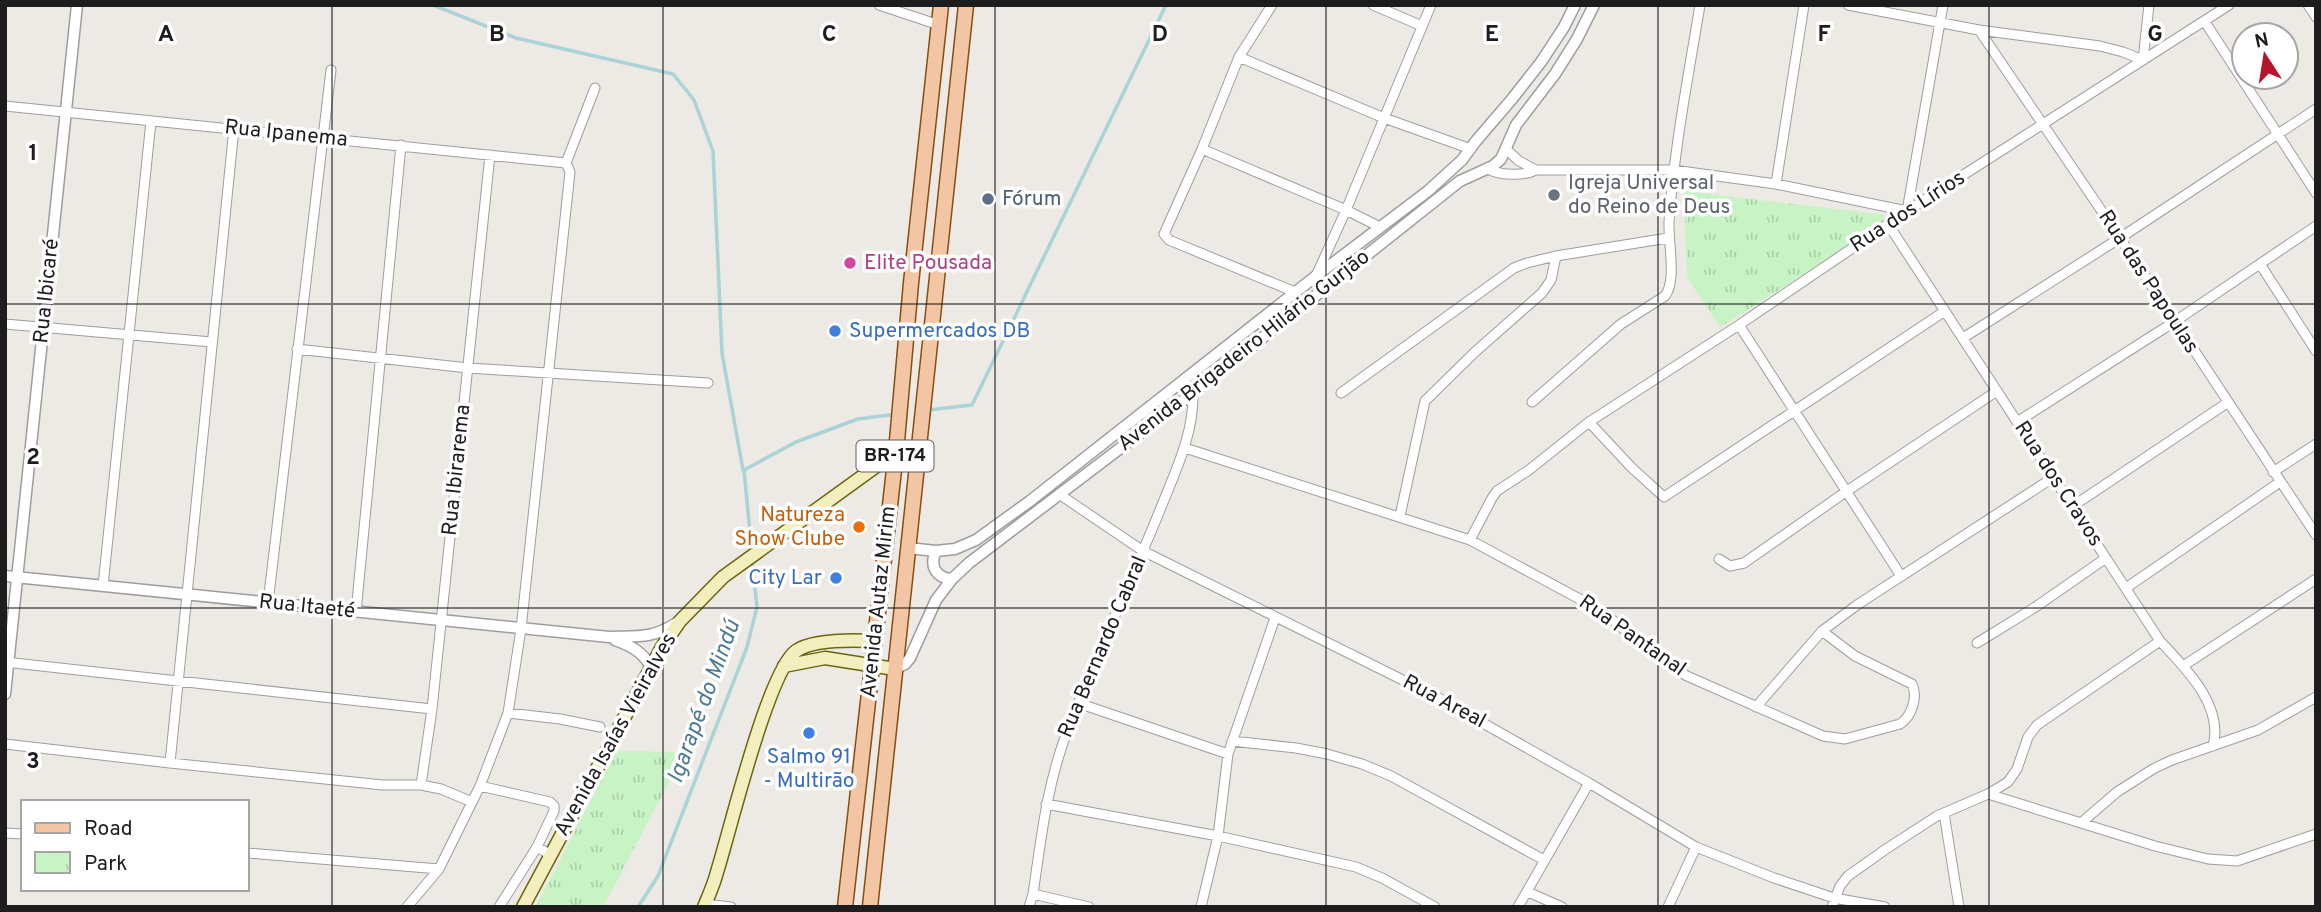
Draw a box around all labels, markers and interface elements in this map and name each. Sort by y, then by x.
text: A [158,21,174,50]
text: B [489,21,505,50]
text: C [822,21,836,50]
text: D [1152,21,1168,50]
text: E [1485,21,1499,50]
text: F [1817,21,1831,50]
text: G [2147,21,2163,50]
north arrow [2230,21,2300,91]
text: N [2253,28,2271,54]
street label: Rua Ipanema [223,114,349,154]
text: 1 [28,140,38,169]
street label: Rua dos Lírios [1845,165,1971,259]
place label: Igreja Universal do Reino de Deus [1568,170,1730,221]
place label: Fórum [1002,186,1062,213]
marker: Igreja Universal do Reino de Deus [1546,187,1562,203]
marker: Fórum [980,191,996,207]
street label: Rua das Papoulas [2092,205,2204,359]
street label: Rua Ibicaré [28,237,66,345]
street label: Avenida Brigadeiro Hilário Gurjão [1112,244,1376,458]
place label: Elite Pousada [864,250,992,277]
marker: Elite Pousada [842,255,858,271]
place label: Supermercados DB [849,318,1030,345]
marker: Supermercados DB [827,323,843,339]
street label: Rua Ibirarema [437,403,477,537]
street label: Rua dos Cravos [2007,416,2109,552]
road number: BR-174 [856,440,934,471]
text: 2 [26,444,40,473]
place label: Natureza Show Clube [734,502,845,553]
street label: Avenida Autaz Mirim [855,505,903,699]
marker: Natureza Show Clube [851,519,867,535]
street label: Rua Bernardo Cabral [1052,552,1154,742]
place label: City Lar [748,565,822,592]
marker: City Lar [828,570,844,586]
street label: Rua Itaeté [257,589,357,625]
street label: Rua Pantanal [1573,589,1691,683]
water label: Igarapé do Mindú [662,615,748,788]
street label: Avenida Isaías Vieiralves [549,629,683,841]
street label: Rua Areal [1398,669,1490,735]
marker: Salmo 91 - Multirão [801,725,817,741]
place label: Salmo 91 - Multirão [764,744,854,795]
text: 3 [26,748,40,777]
legend [21,800,248,891]
text: Road [84,816,133,843]
text: Park [84,851,127,878]

